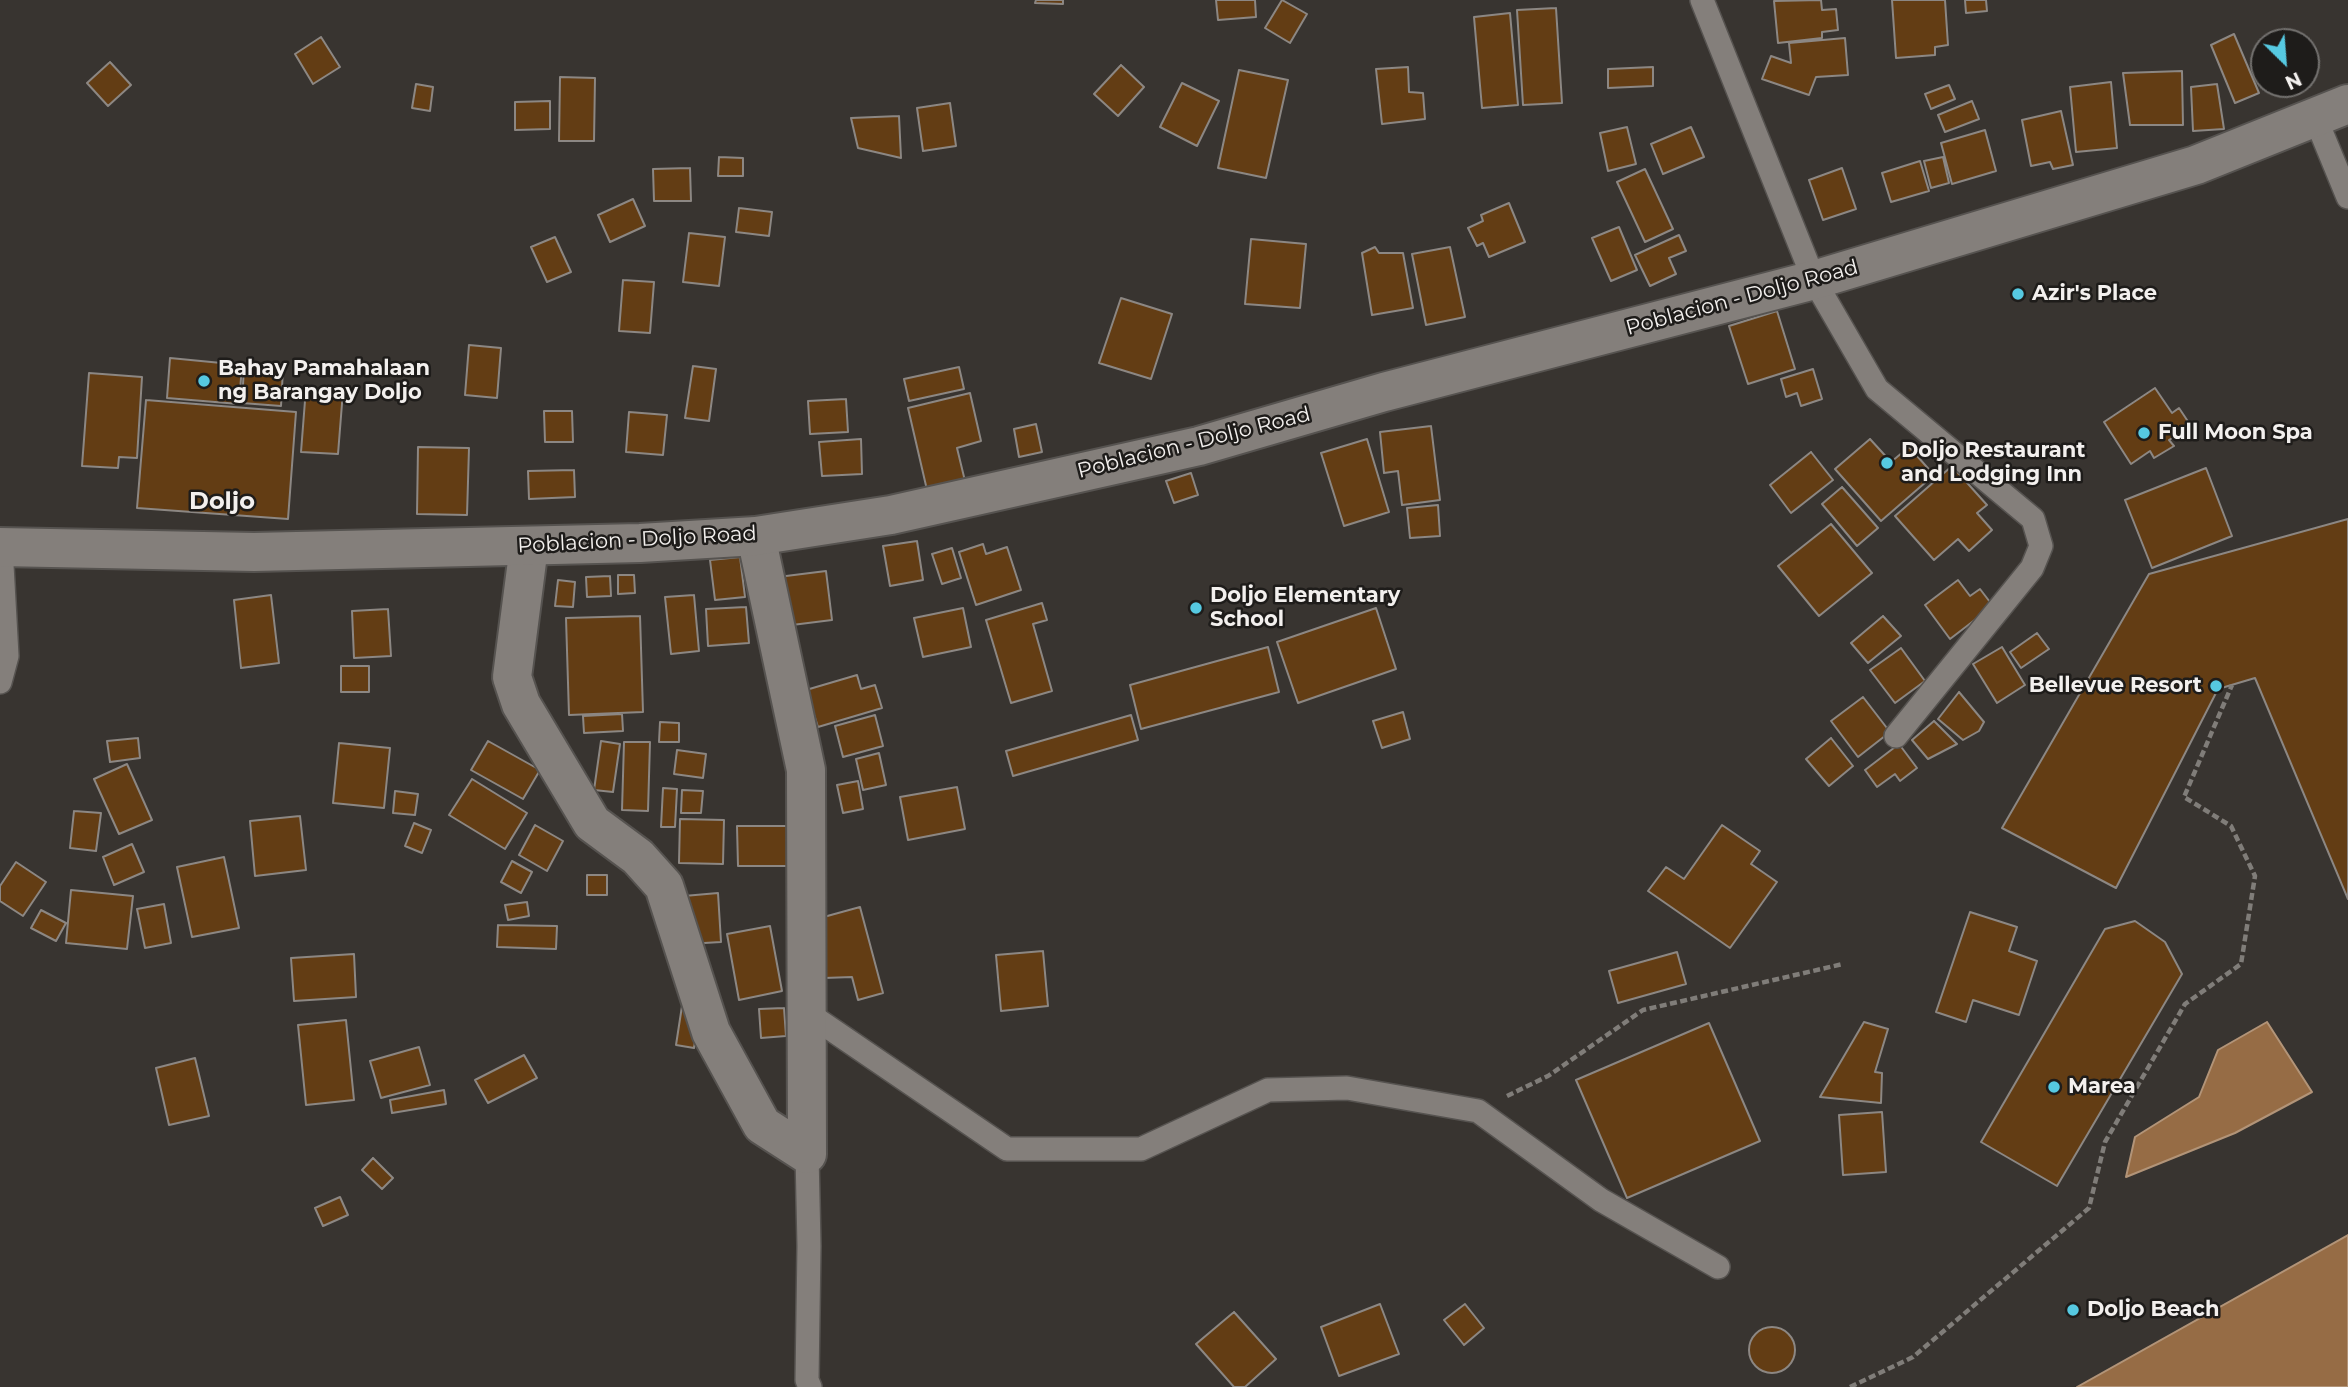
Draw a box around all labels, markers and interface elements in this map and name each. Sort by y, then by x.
north arrow [2250,28,2320,98]
text: N [2281,67,2305,94]
street label: Poblacion - Doljo Road [1623,255,1861,341]
place label: Azir's Place [2032,281,2157,307]
marker: Azir's Place [2010,286,2026,302]
place label: Bahay Pamahalaan ng Barangay Doljo [218,356,430,406]
marker: Bahay Pamahalaan ng Barangay Doljo [196,373,212,389]
street label: Poblacion - Doljo Road [1075,402,1313,484]
place label: Full Moon Spa [2158,420,2313,446]
marker: Full Moon Spa [2136,425,2152,441]
place label: Doljo Restaurant and Lodging Inn [1901,438,2085,488]
marker: Doljo Restaurant and Lodging Inn [1879,455,1895,471]
district label: Doljo [189,488,255,516]
street label: Poblacion - Doljo Road [517,521,757,559]
place label: Doljo Elementary School [1210,583,1400,633]
marker: Doljo Elementary School [1188,600,1204,616]
place label: Bellevue Resort [2029,673,2202,699]
marker: Bellevue Resort [2208,678,2224,694]
place label: Marea [2068,1074,2136,1100]
marker: Marea [2046,1079,2062,1095]
place label: Doljo Beach [2087,1297,2219,1323]
marker: Doljo Beach [2065,1302,2081,1318]

